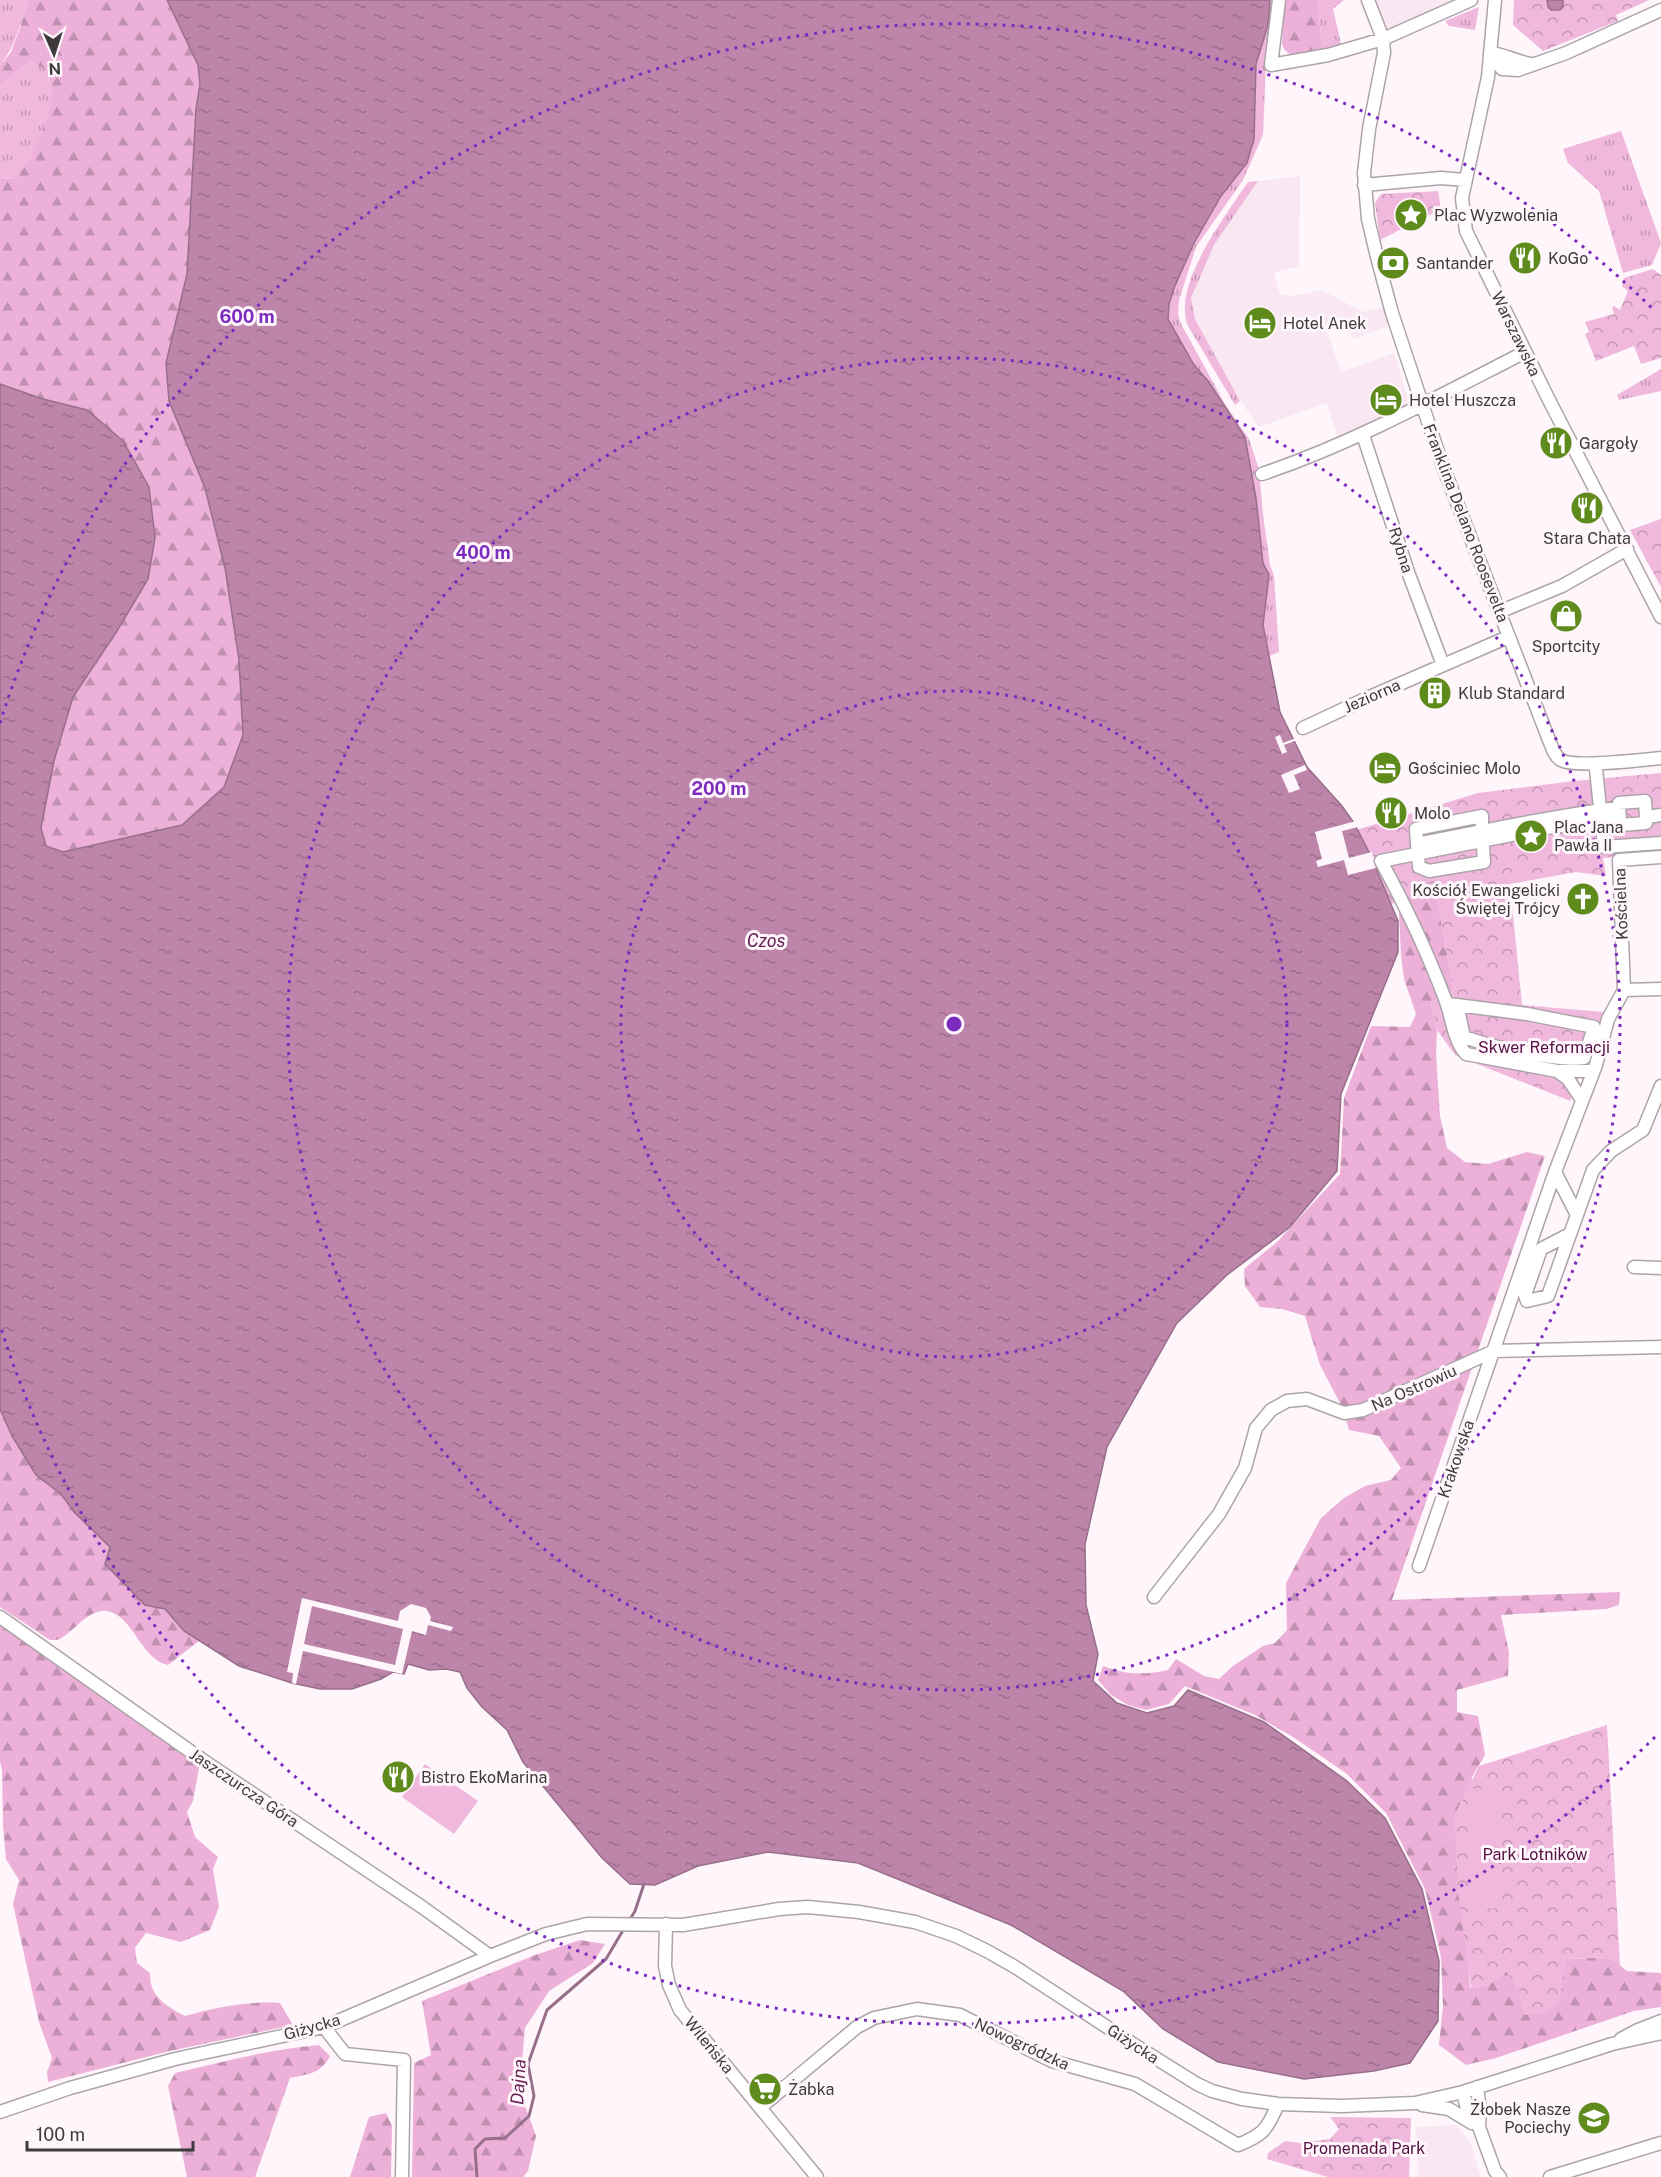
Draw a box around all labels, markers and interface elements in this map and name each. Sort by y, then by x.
north arrow [24,24,84,84]
text: N [48,59,62,78]
place icon: Plac Wyzwolenia [1393,197,1429,233]
place label: Plac Wyzwolenia [1434,206,1558,225]
restaurant icon: KoGo [1507,240,1543,276]
bank icon: Santander [1375,245,1411,281]
place label: KoGo [1548,249,1588,268]
place label: Santander [1416,254,1494,273]
street label: Warszawska [1487,288,1545,380]
hotel icon: Hotel Anek [1242,305,1278,341]
text: 600 m [219,306,275,327]
place label: Hotel Anek [1283,314,1366,333]
hotel icon: Hotel Huszcza [1368,382,1404,418]
place label: Hotel Huszcza [1409,391,1516,410]
street label: Franklina Delano Roosevelta [1419,421,1513,625]
restaurant icon: Gargoły [1538,425,1574,461]
place label: Gargoły [1579,434,1639,453]
restaurant icon: Stara Chata [1569,490,1605,526]
street label: Rybna [1385,525,1417,575]
place label: Stara Chata [1543,529,1631,548]
text: 400 m [455,542,511,563]
shop icon: Sportcity [1548,598,1584,634]
place label: Sportcity [1532,637,1601,656]
street label: Jeziorna [1341,675,1403,717]
building icon: Klub Standard [1417,675,1453,711]
place label: Klub Standard [1458,684,1565,703]
hotel icon: Gościniec Molo [1367,750,1403,786]
place label: Gościniec Molo [1408,759,1521,778]
text: 200 m [692,778,746,799]
restaurant icon: Molo [1373,795,1409,831]
place label: Molo [1414,804,1451,823]
place icon: Plac Jana Pawła II [1513,818,1549,854]
place label: Plac Jana Pawła II [1554,818,1623,855]
street label: Kościelna [1610,868,1632,940]
place label: Kościół Ewangelicki Świętej Trójcy [1412,881,1560,918]
church icon: Kościół Ewangelicki Świętej Trójcy [1565,881,1601,917]
water label: Czos [747,930,786,951]
centre of rings [944,1014,964,1034]
park label: Skwer Reformacji [1478,1038,1610,1057]
street label: Na Ostrowiu [1368,1361,1460,1415]
street label: Krakowska [1434,1417,1478,1501]
street label: Jaszczurcza Góra [186,1745,302,1831]
restaurant icon: Bistro EkoMarina [380,1759,416,1795]
place label: Bistro EkoMarina [421,1768,547,1787]
park label: Park Lotników [1482,1845,1588,1864]
street label: Giżycka [282,2010,342,2044]
street label: Wileńska [680,2013,738,2077]
street label: Nowogródzka [972,2014,1072,2074]
street label: Giżycka [1104,2020,1162,2068]
water label: Dajna [506,2058,530,2106]
supermarket icon: Żabka [747,2071,783,2107]
place label: Żabka [788,2079,834,2099]
place label: Żłobek Nasze Pociechy [1470,2099,1571,2137]
school or university icon: Żłobek Nasze Pociechy [1576,2100,1612,2136]
scale bar [27,2114,194,2152]
text: 100 m [36,2124,85,2145]
park label: Promenada Park [1303,2139,1425,2158]

